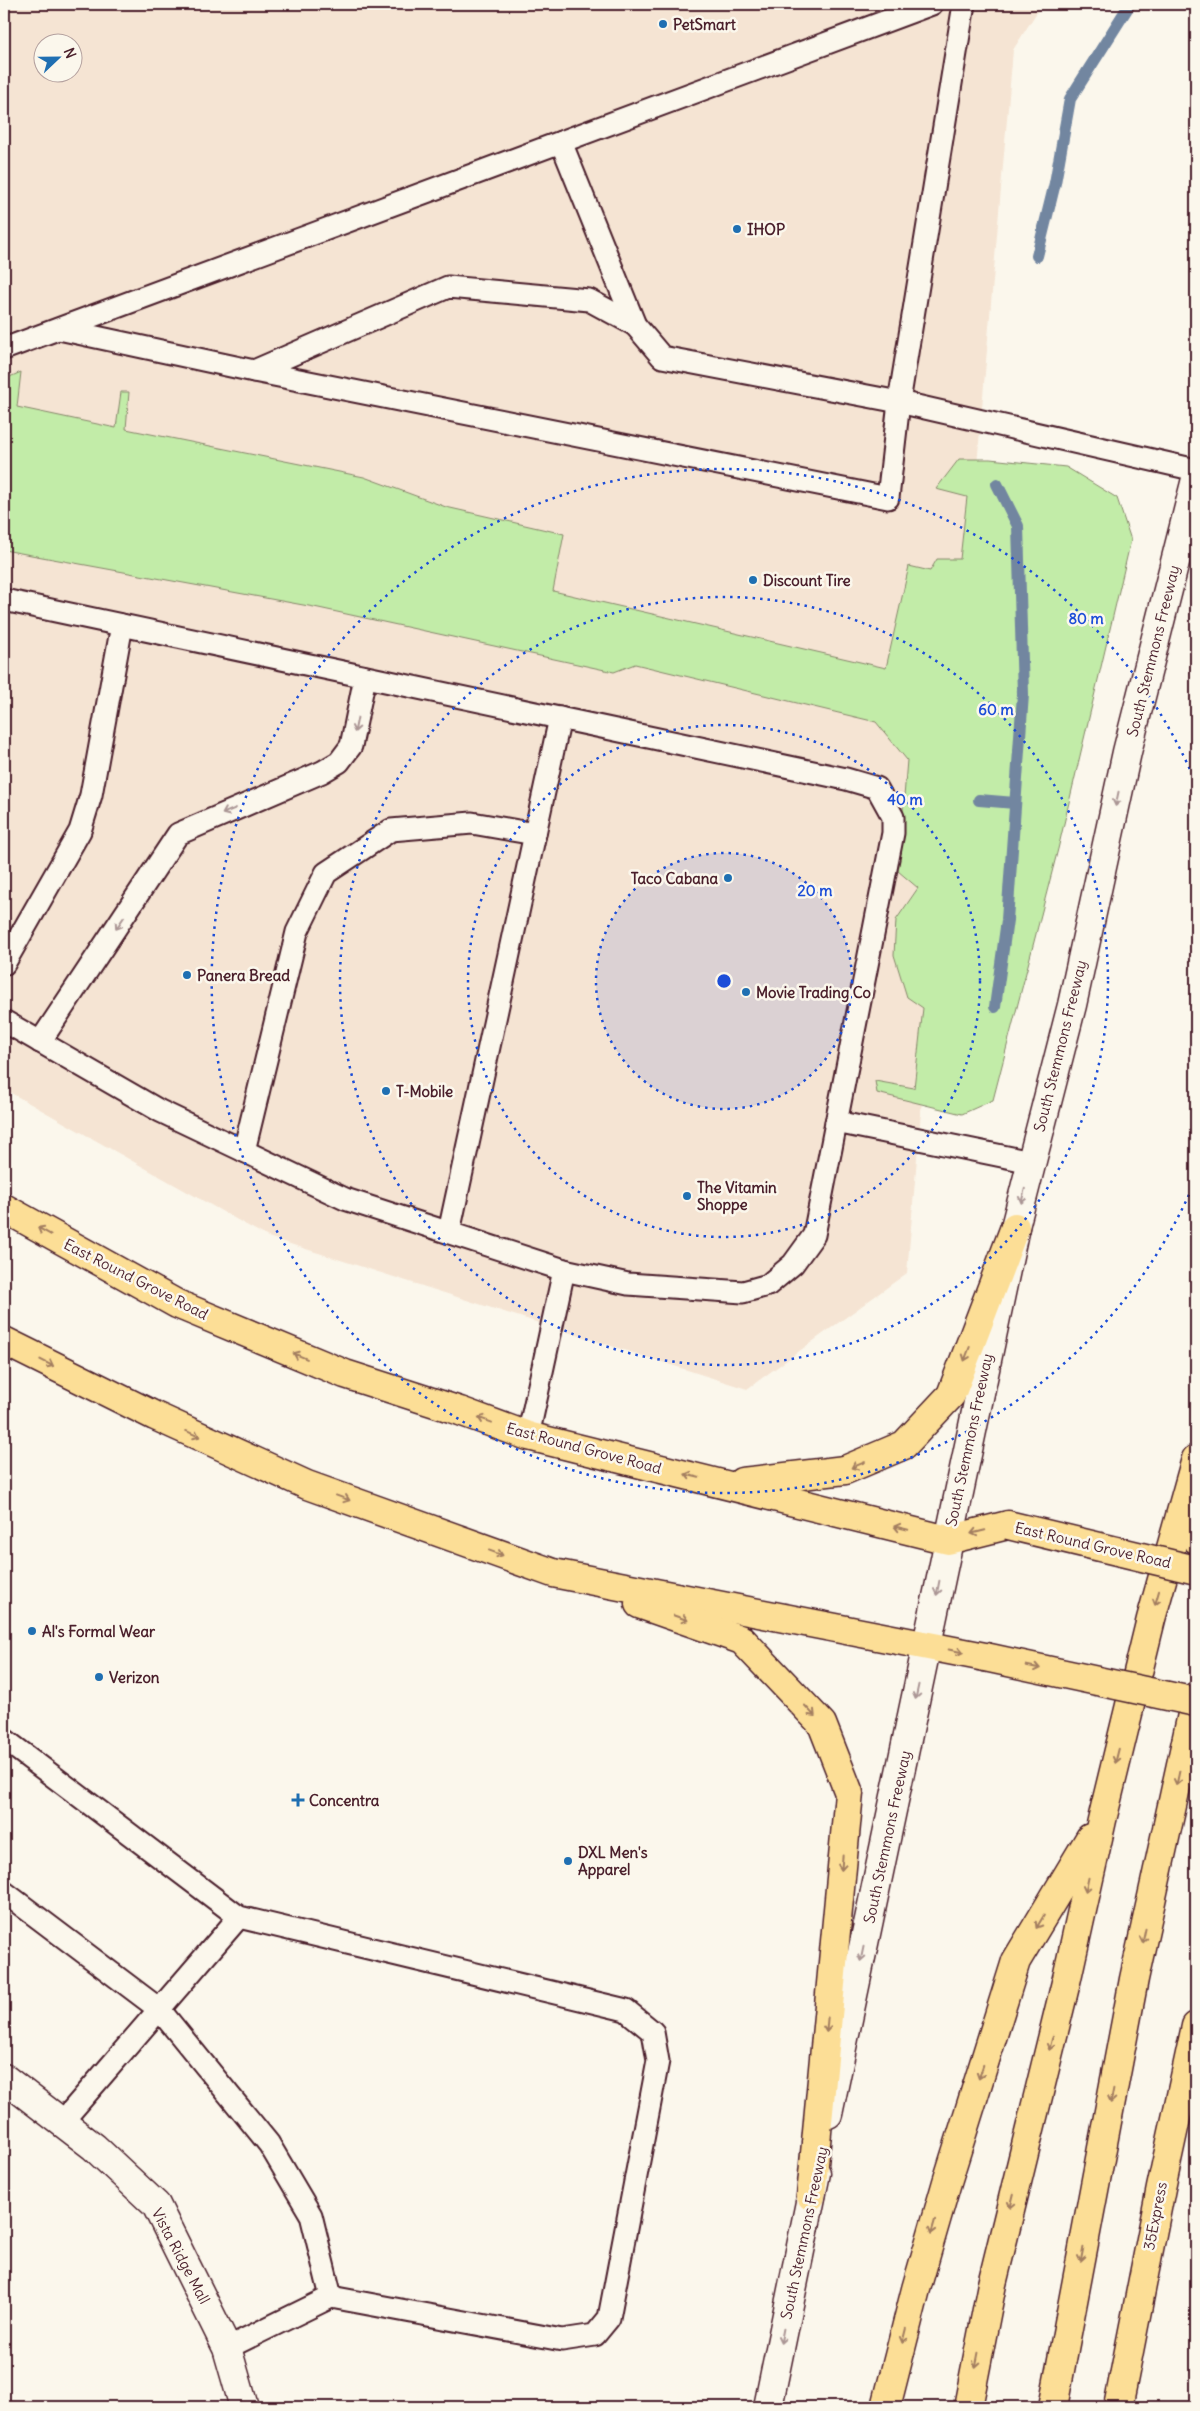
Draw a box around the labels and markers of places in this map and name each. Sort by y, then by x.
place label: PetSmart [673,15,737,34]
marker: PetSmart [657,18,669,30]
place label: IHOP [747,220,785,239]
marker: IHOP [731,223,743,235]
place label: Discount Tire [763,571,851,590]
marker: Discount Tire [747,574,759,586]
place label: Taco Cabana [631,869,718,888]
marker: Taco Cabana [722,872,734,884]
place label: Panera Bread [197,966,290,985]
marker: Panera Bread [181,969,193,981]
centre of rings [715,972,733,990]
place label: Movie Trading Co [756,983,872,1003]
marker: Movie Trading Co [740,986,752,998]
place label: T-Mobile [396,1082,453,1101]
marker: T-Mobile [380,1085,392,1097]
place label: The Vitamin Shoppe [697,1178,777,1215]
marker: The Vitamin Shoppe [681,1190,693,1202]
place label: Al's Formal Wear [42,1622,156,1641]
marker: Al's Formal Wear [26,1625,38,1637]
place label: Verizon [109,1668,160,1687]
marker: Verizon [93,1671,105,1683]
place label: Concentra [309,1791,380,1810]
marker: Concentra [291,1793,305,1807]
place label: DXL Men's Apparel [578,1843,648,1880]
marker: DXL Men's Apparel [562,1855,574,1867]

